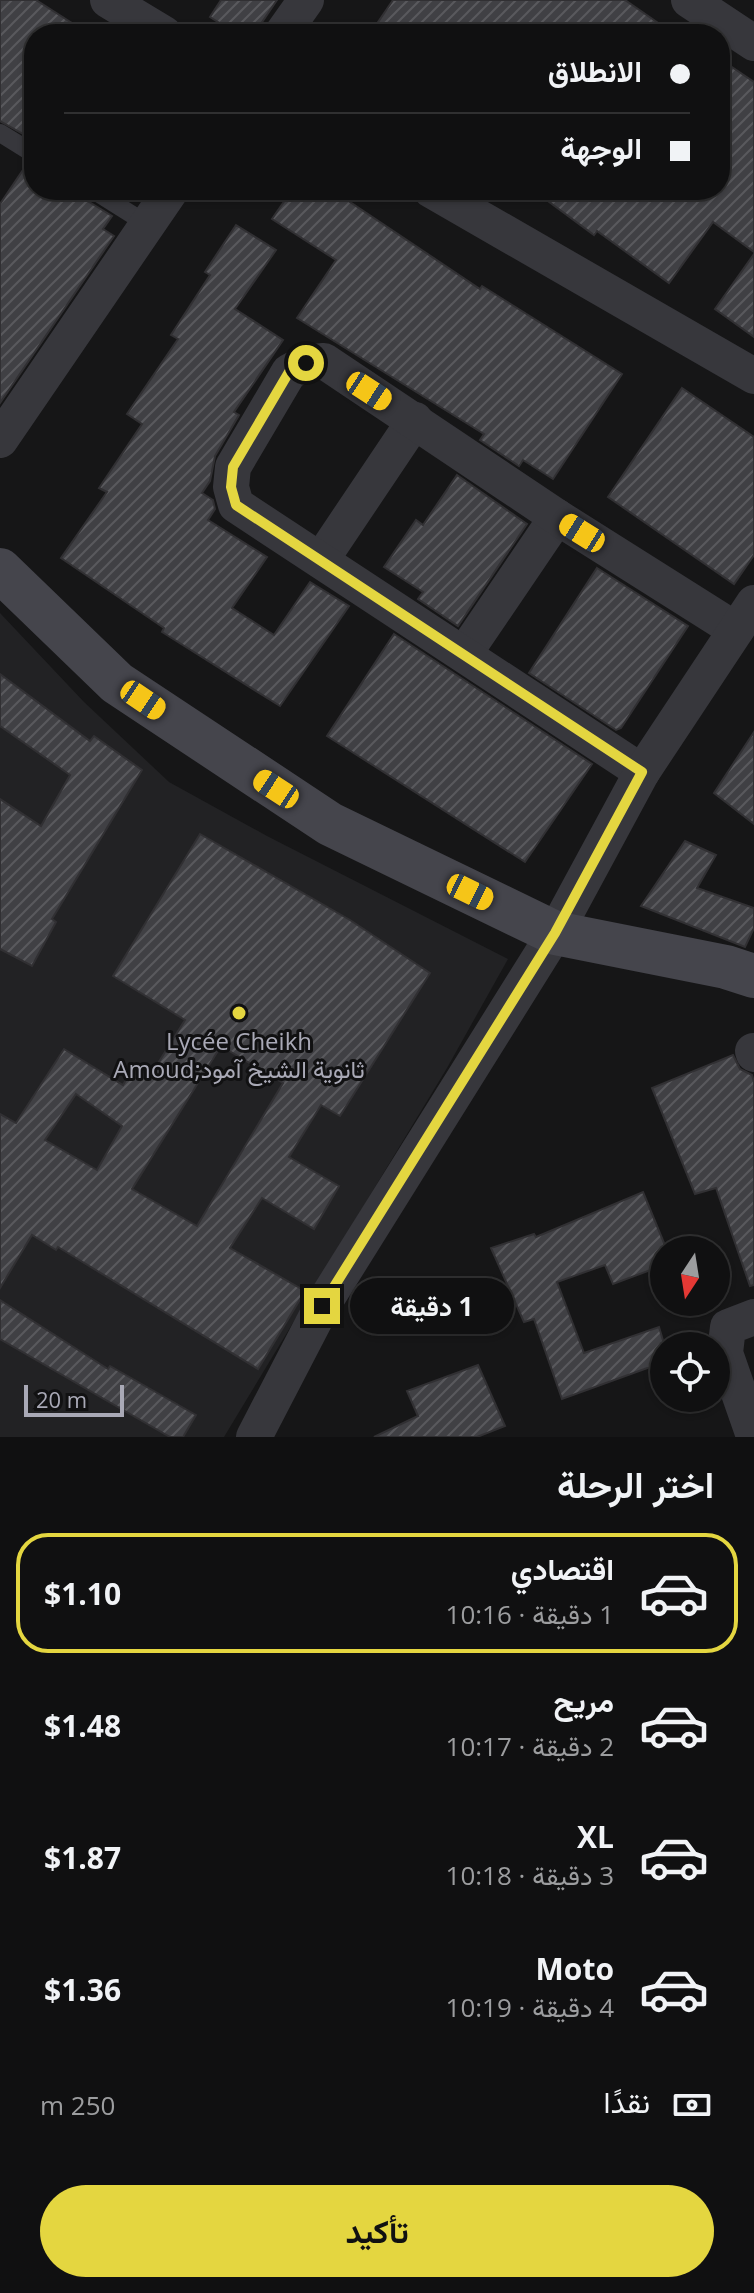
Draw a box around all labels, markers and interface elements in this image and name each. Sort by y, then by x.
text: الانطلاق [548,50,642,91]
text: الوجهة [560,127,642,168]
route start [288,345,324,381]
car [342,368,396,414]
car [555,510,609,556]
car [116,677,170,723]
car [249,766,303,812]
car [443,871,497,913]
marker: Lycée Cheikh Amoud;ثانوية الشيخ آمود [230,1004,248,1022]
place label: Lycée Cheikh Amoud;ثانوية الشيخ آمود [113,1024,365,1087]
north arrow [650,1236,730,1316]
map controls [650,1236,730,1412]
callout: 1 دقيقة [350,1278,514,1334]
route end [304,1288,340,1324]
text: 1 دقيقة [391,1288,473,1324]
button: locate [650,1332,730,1412]
scale bar [24,1381,124,1417]
text: 20 m [36,1384,87,1414]
text: اختر الرحلة [557,1460,714,1509]
text: اقتصادي [511,1548,614,1589]
icon: car [638,1557,710,1629]
text: $1.10 [44,1573,121,1614]
text: 1 دقيقة · 10:16 [446,1596,614,1632]
text: مريح [554,1680,614,1721]
icon: car [638,1689,710,1761]
text: $1.48 [44,1705,121,1746]
text: 2 دقيقة · 10:17 [446,1728,614,1764]
text: XL [577,1816,614,1857]
icon: car [638,1821,710,1893]
text: $1.87 [44,1837,121,1878]
text: 3 دقيقة · 10:18 [446,1857,614,1893]
text: Moto [536,1948,614,1989]
icon: car [638,1953,710,2025]
text: $1.36 [44,1969,121,2010]
text: 4 دقيقة · 10:19 [446,1989,614,2025]
text: نقدًا [604,2081,650,2122]
icon: cash [670,2083,714,2127]
text: 250 m [40,2087,115,2123]
button: تأكيد [40,2185,714,2277]

